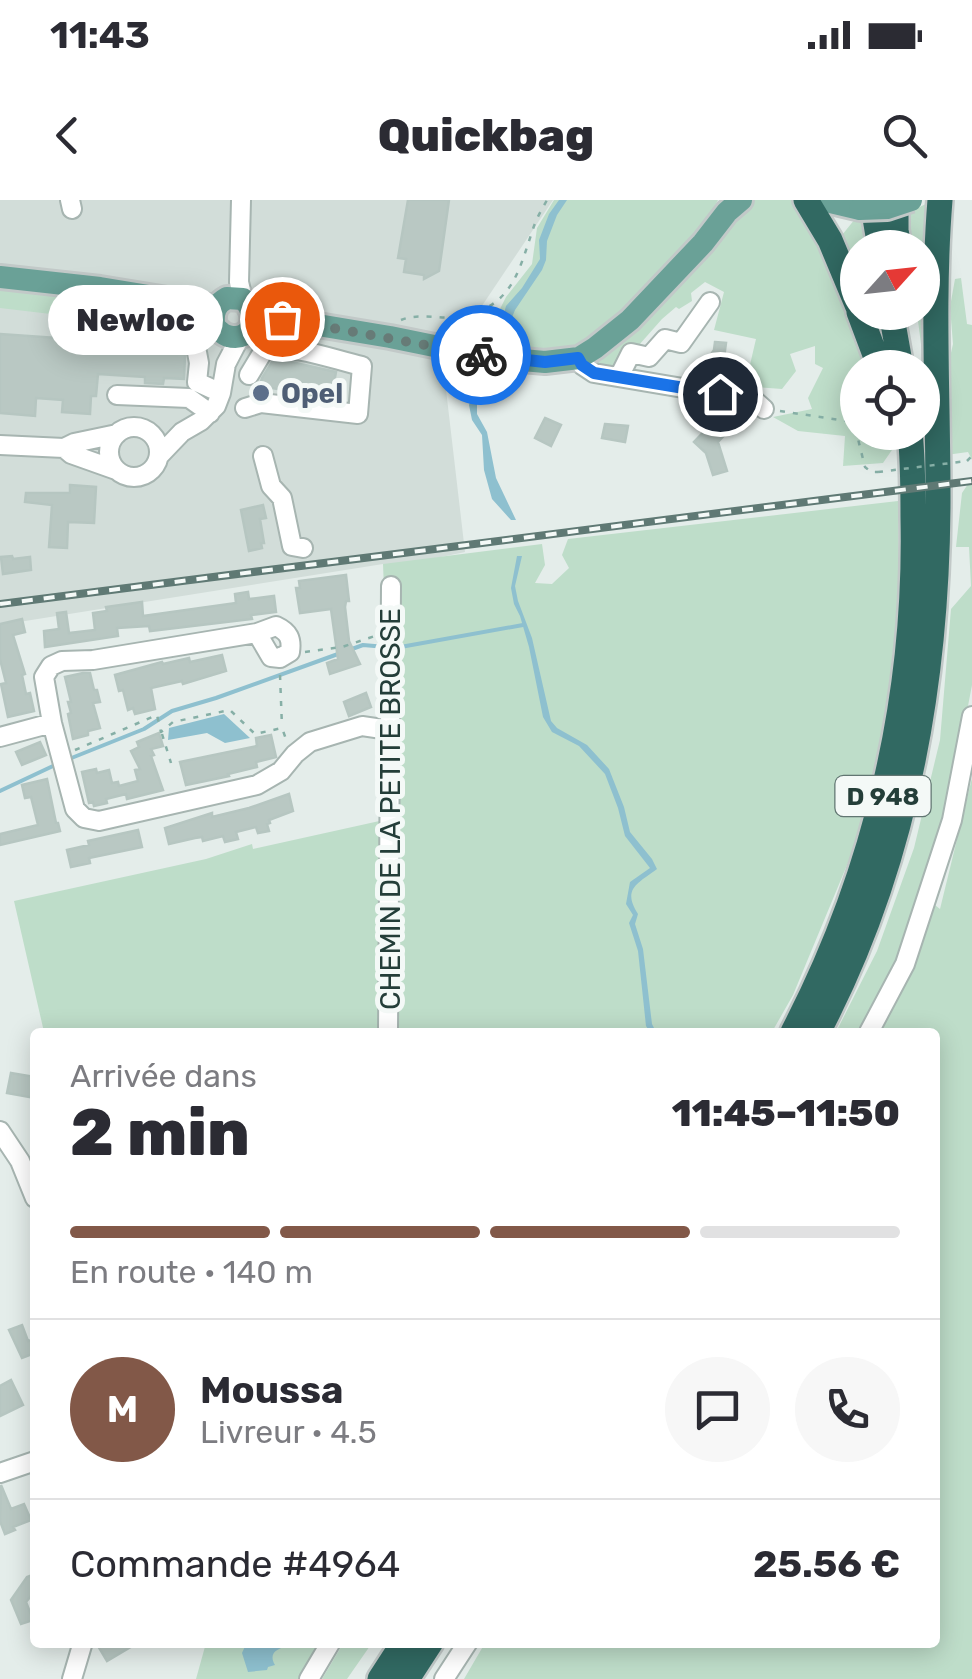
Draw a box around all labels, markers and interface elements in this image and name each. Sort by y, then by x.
text: 11:43 [50,12,150,58]
icon: back [40,108,95,163]
icon: search [877,108,932,163]
text: Quickbag [378,109,594,162]
north arrow [840,230,940,330]
map controls [840,230,940,450]
pin [240,277,325,362]
callout: Newloc [47,284,222,354]
icon: bag [255,292,310,347]
text: Newloc [76,301,195,339]
courier [431,305,531,405]
icon: bike [454,328,509,383]
button: locate [840,350,940,450]
pin [678,352,763,437]
icon: home [693,367,748,422]
place label: Opel [281,377,343,410]
marker: Opel [250,382,272,404]
street label: CHEMIN DE LA PETITE BROSSE [374,608,407,1010]
road number: D 948 [836,776,930,816]
text: Arrivée dans [70,1057,257,1095]
text: 11:45–11:50 [672,1090,900,1136]
text: 2 min [70,1094,250,1171]
text: En route · 140 m [70,1253,313,1291]
button: chat [665,1357,770,1462]
button: phone [795,1357,900,1462]
text: Moussa [200,1367,344,1413]
text: M [107,1386,138,1432]
text: Livreur · 4.5 [200,1413,377,1451]
text: Commande #4964 [70,1541,400,1587]
text: 25.56 € [753,1541,900,1587]

